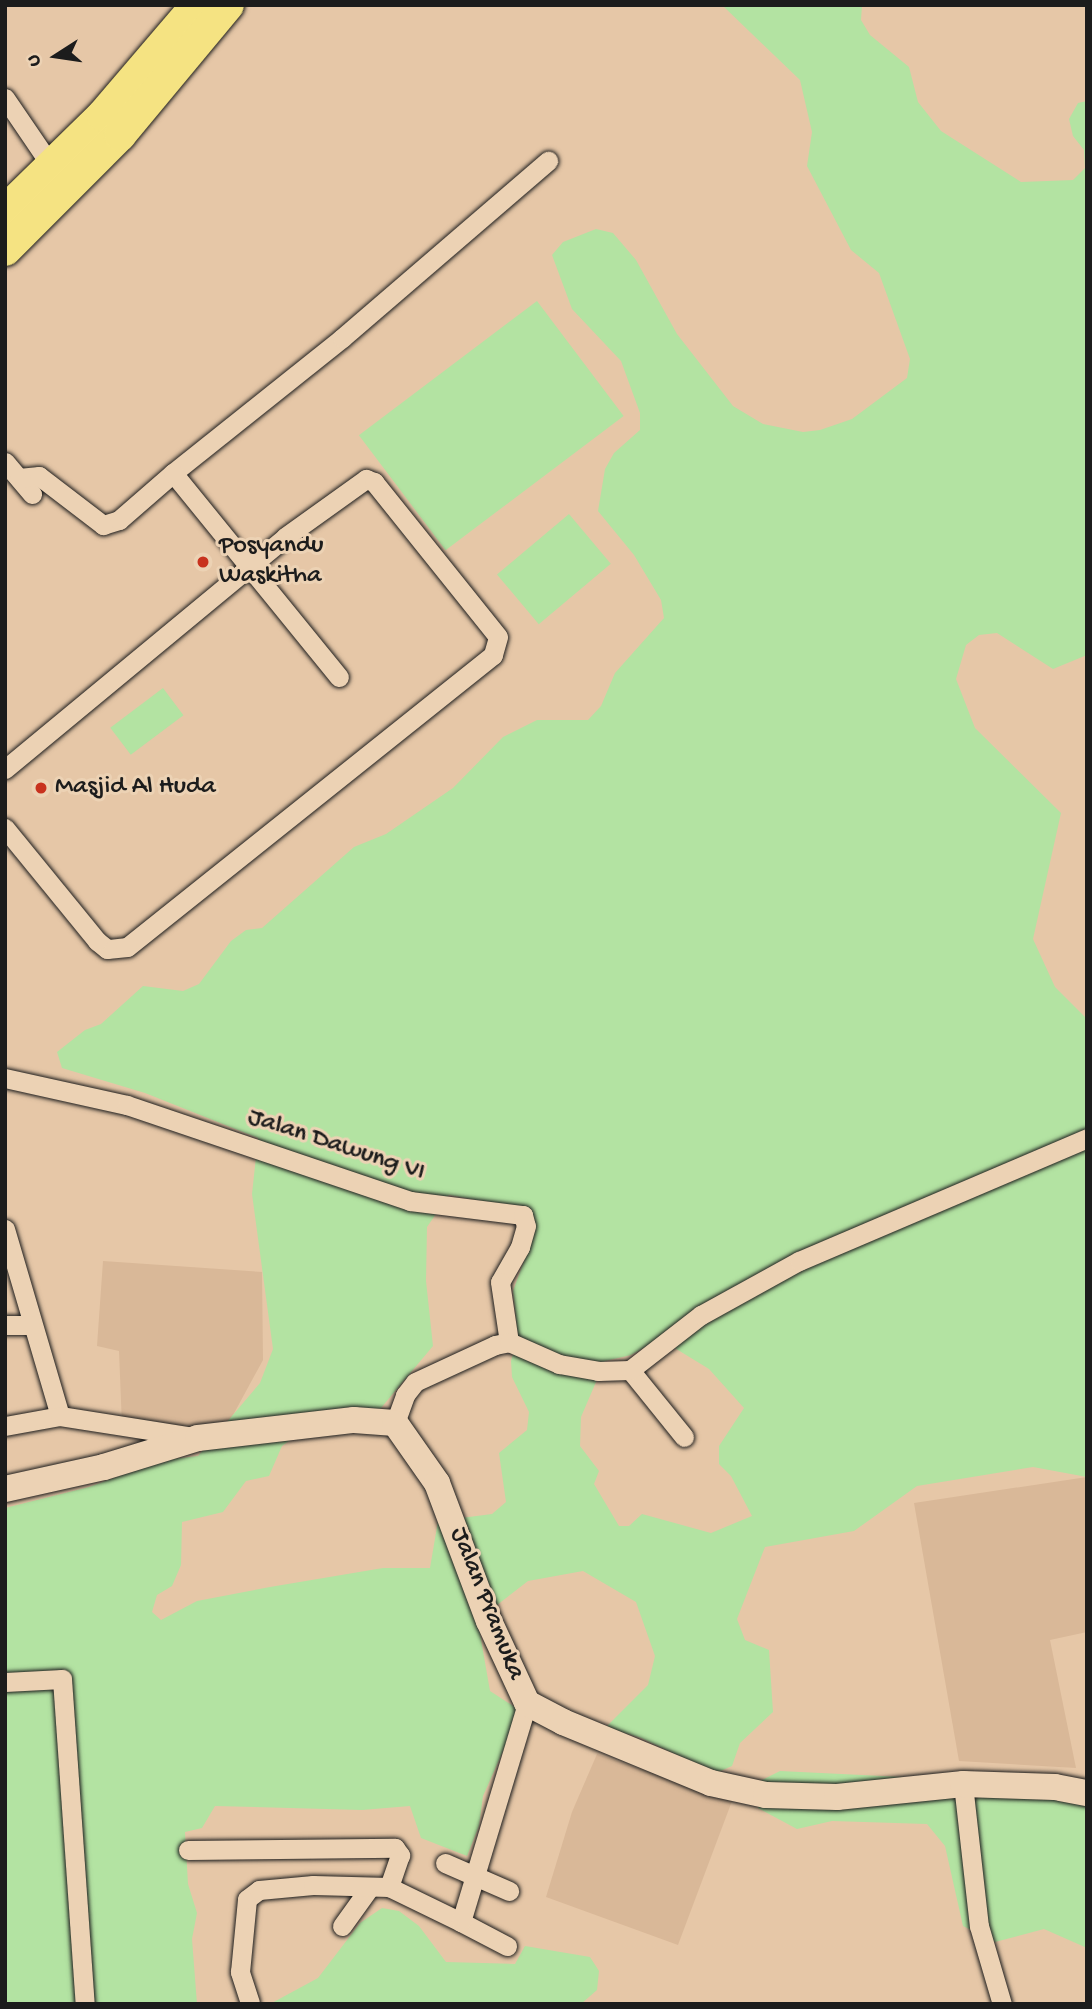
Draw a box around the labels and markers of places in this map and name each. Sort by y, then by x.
place label: Posyandu Waskitha [219,531,323,592]
marker: Posyandu Waskitha [193,552,213,572]
place label: Masjid Al Huda [55,772,216,804]
marker: Masjid Al Huda [33,780,49,796]

